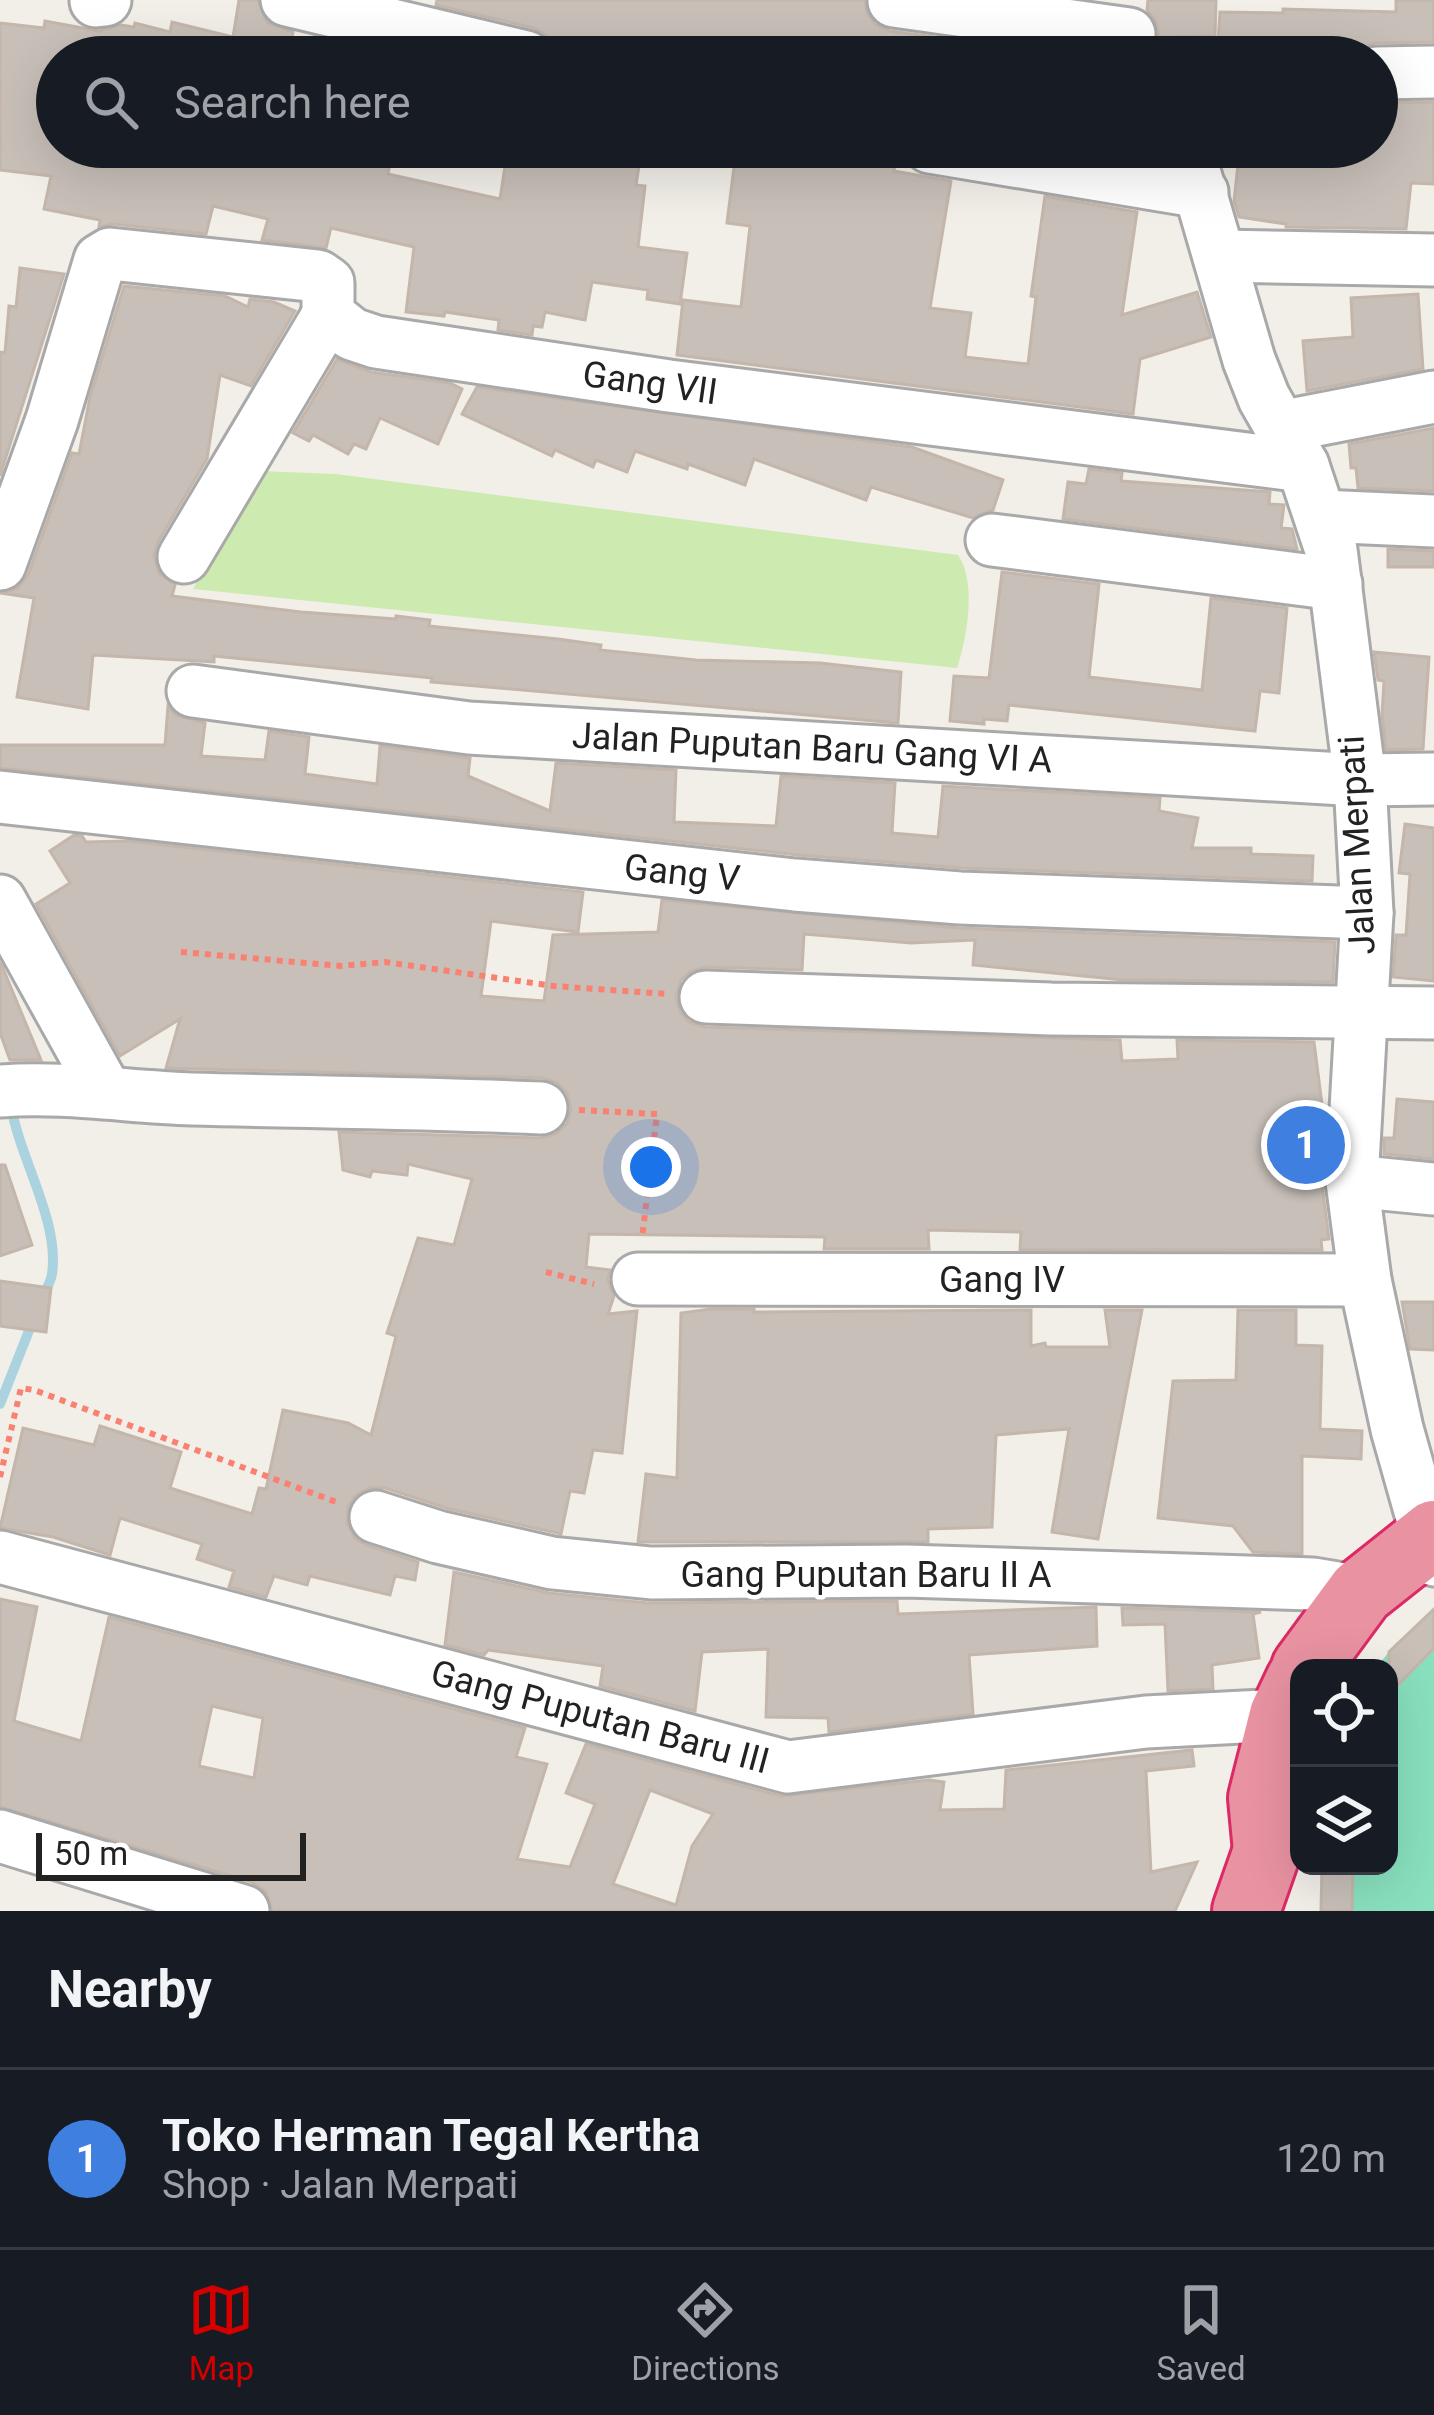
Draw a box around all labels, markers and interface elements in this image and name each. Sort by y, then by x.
search box [36,36,1398,168]
icon: search [78,69,144,135]
text: Search here [174,76,411,129]
street label: Gang VII [580,353,720,413]
street label: Jalan Puputan Baru Gang VI A [571,714,1054,782]
street label: Jalan Merpati [1330,734,1384,956]
street label: Gang V [622,846,742,900]
pin: 1 [1267,1100,1345,1190]
your location [621,1137,681,1197]
street label: Gang IV [939,1259,1065,1301]
street label: Gang Puputan Baru II A [681,1554,1052,1596]
street label: Gang Puputan Baru III [426,1652,774,1782]
map controls [1290,1659,1398,1875]
button: locate [1290,1659,1398,1767]
button: layers [1290,1767,1398,1875]
scale bar [36,1827,306,1880]
text: 50 m [54,1834,128,1873]
text: Nearby [48,1960,212,2019]
text: Toko Herman Tegal Kertha [162,2109,700,2162]
text: 1 [76,2136,98,2182]
text: 120 m [1276,2136,1386,2182]
text: Shop · Jalan Merpati [162,2162,518,2208]
tab: Map [188,2277,254,2388]
tab: Directions [631,2277,780,2388]
tab: Saved [1156,2277,1246,2388]

